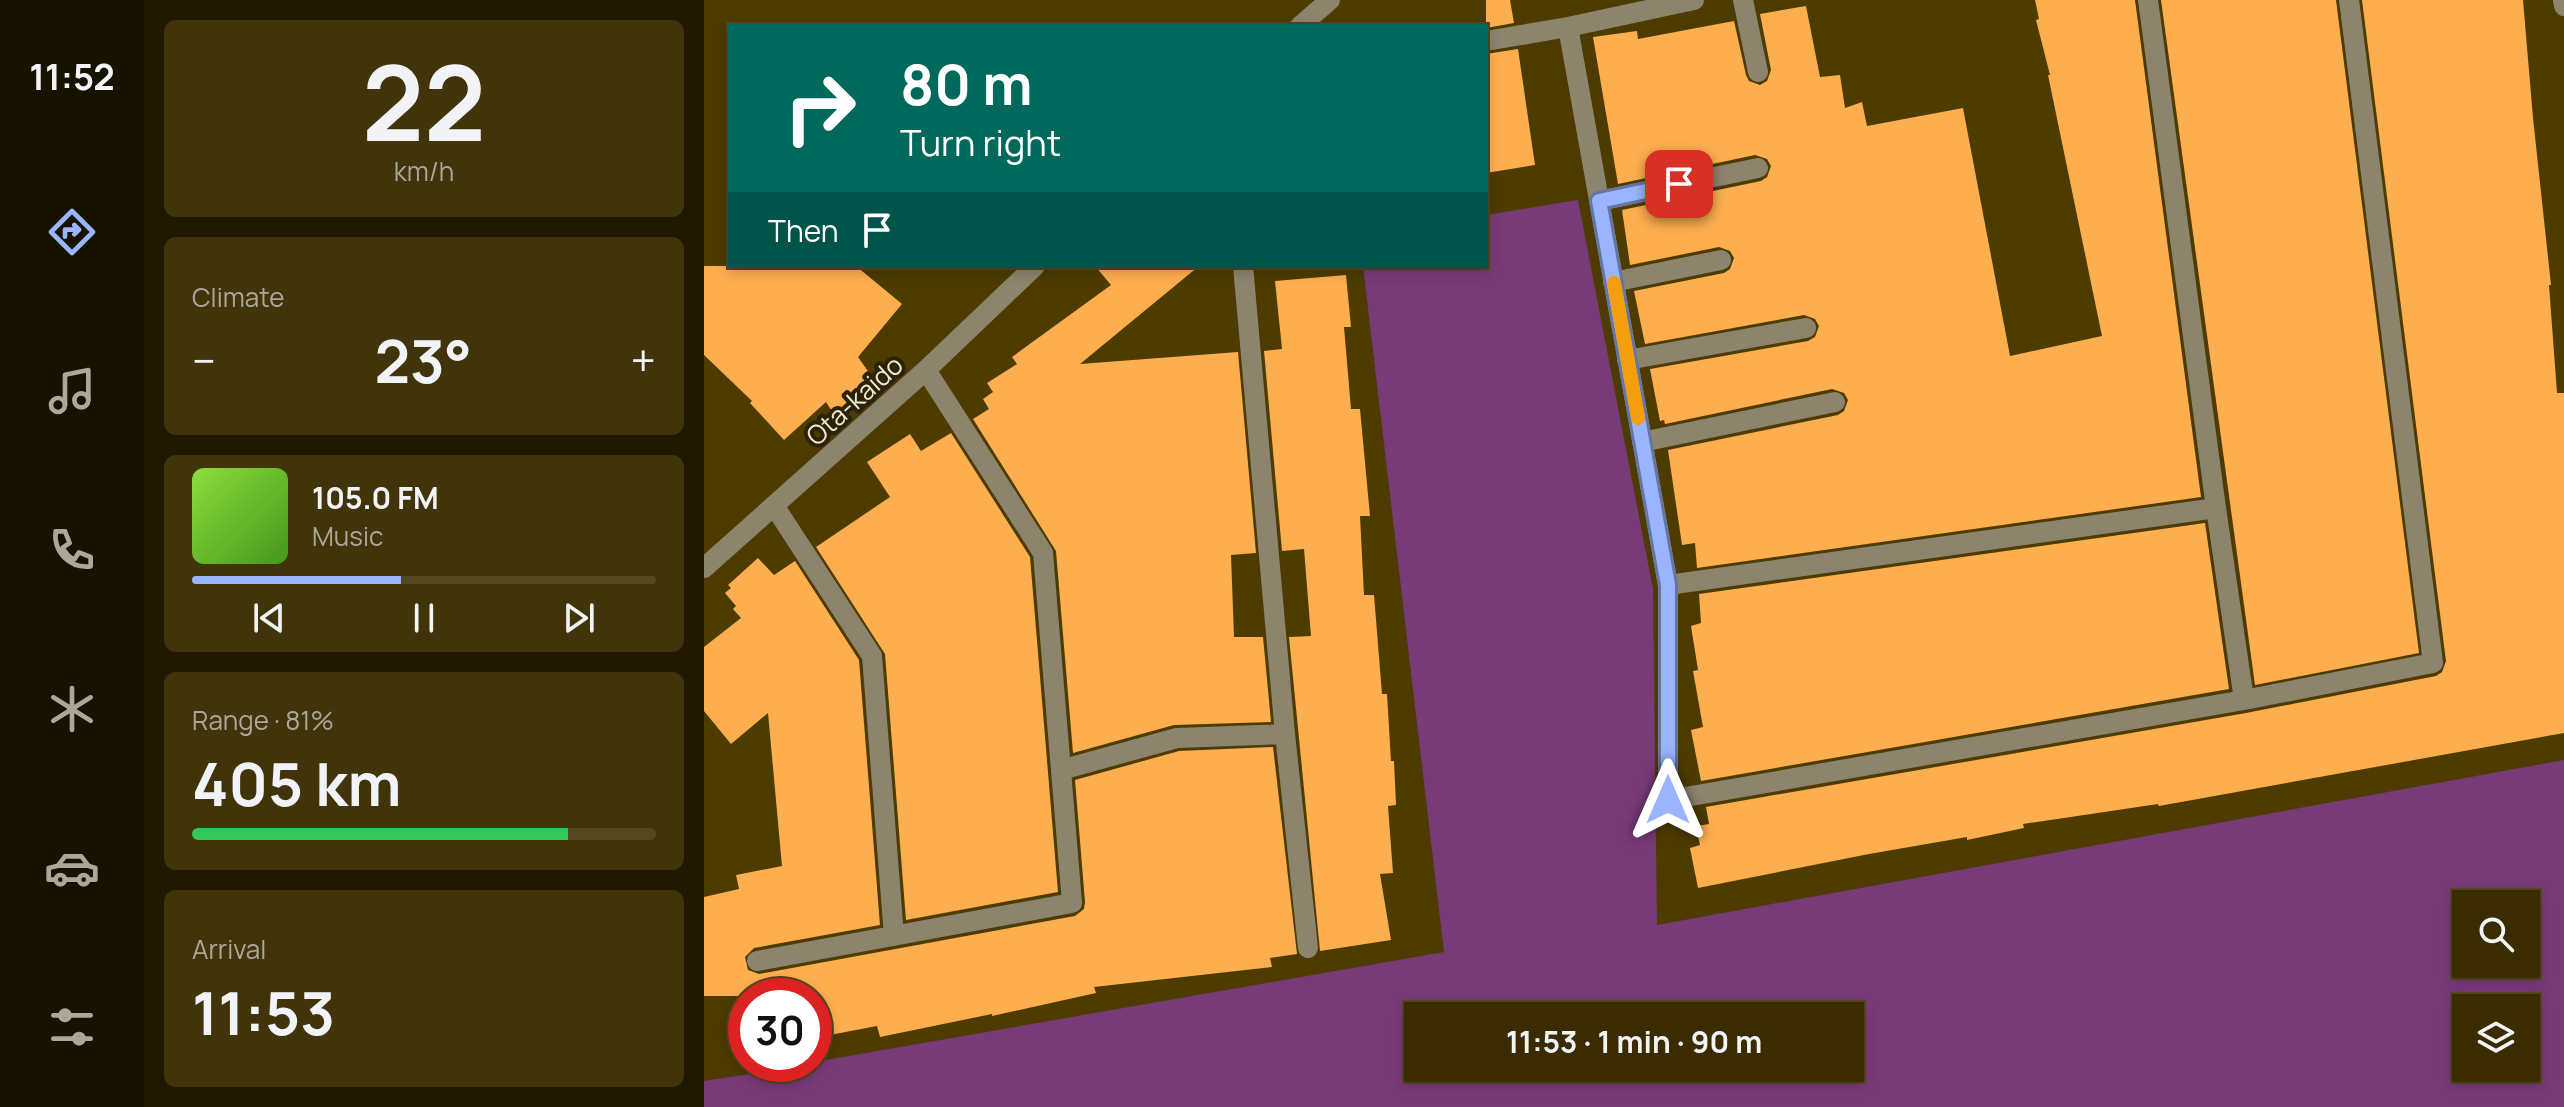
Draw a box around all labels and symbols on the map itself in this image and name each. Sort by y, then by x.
pin [1645,150,1713,218]
street label: Ota-kaido [798,347,910,453]
position arrow [1626,758,1710,842]
speed limit sign: 30 [728,978,832,1082]

